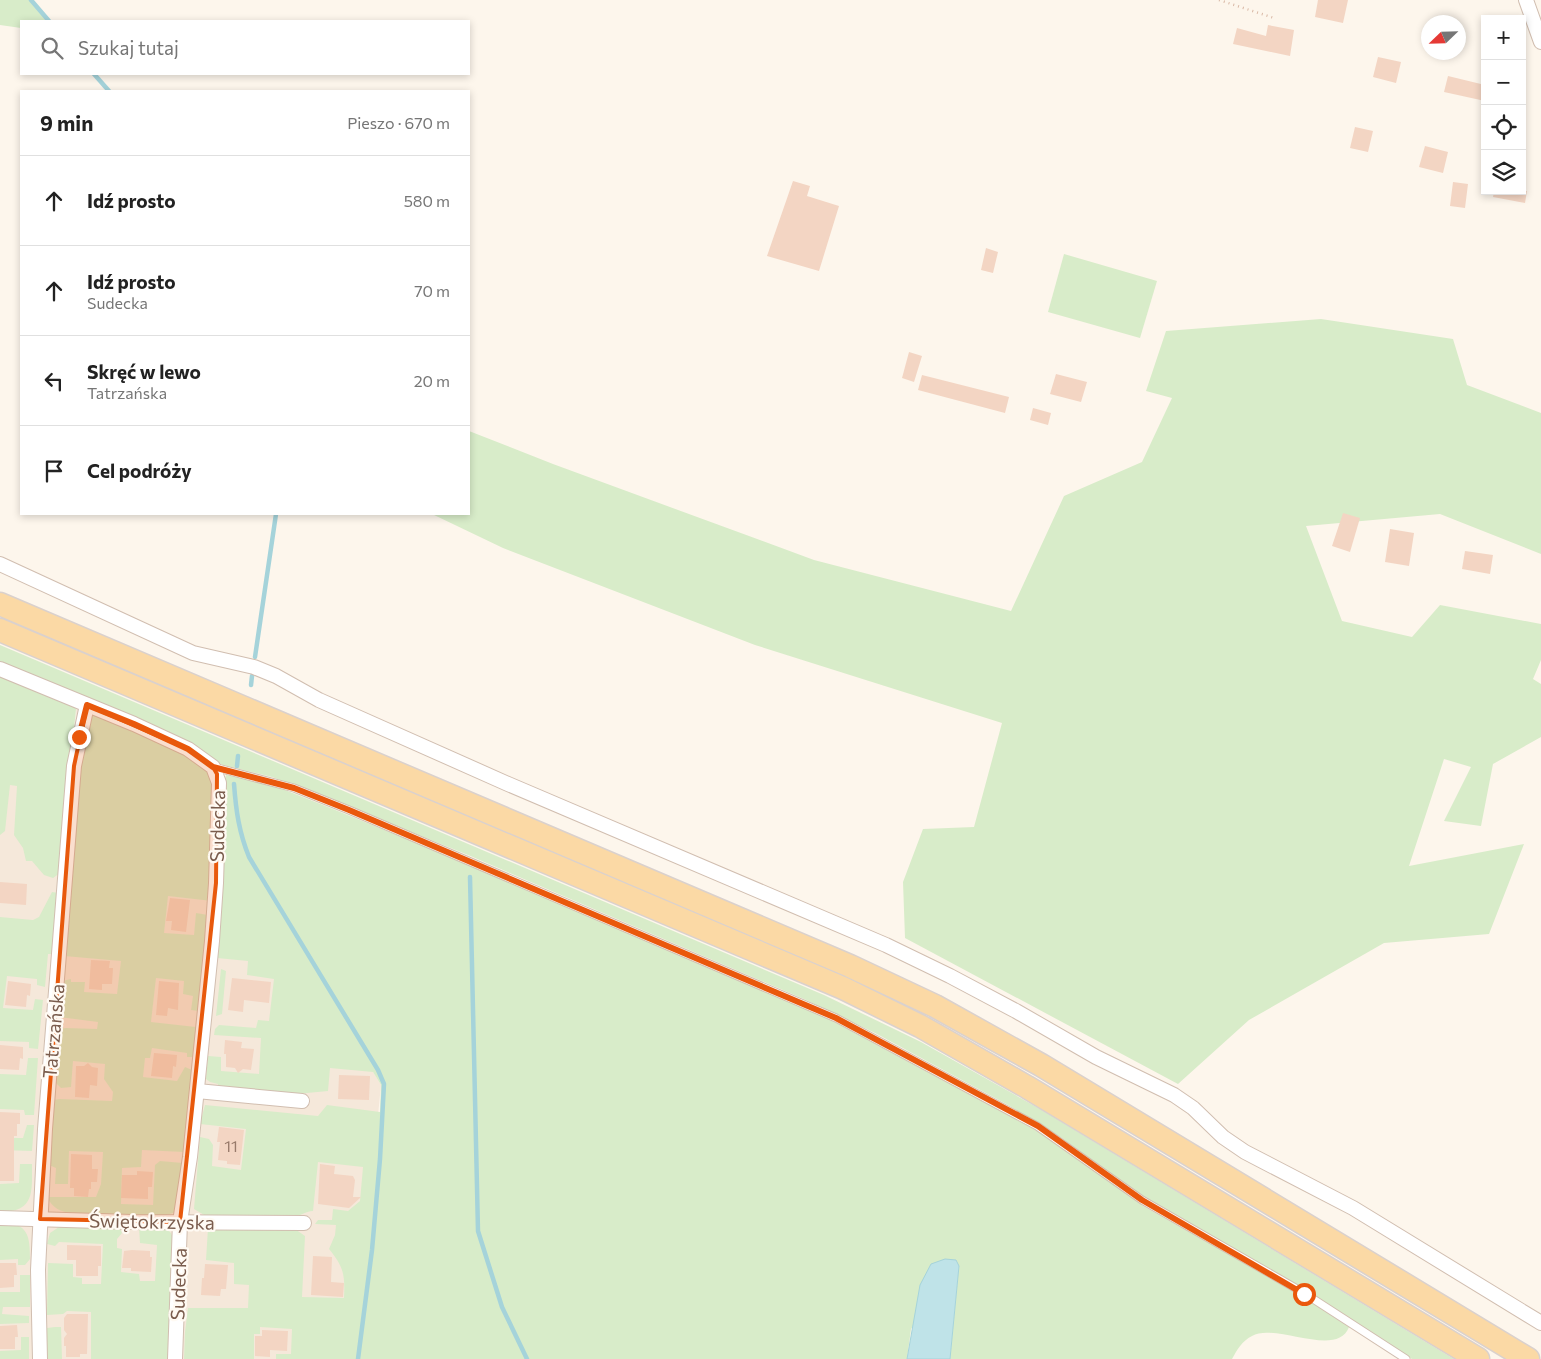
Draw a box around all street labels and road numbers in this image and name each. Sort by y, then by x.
street label: Sudecka [205,790,229,862]
street label: Tatrzańska [37,983,69,1079]
street label: Świętokrzyska [89,1207,215,1234]
street label: Sudecka [165,1247,191,1321]

